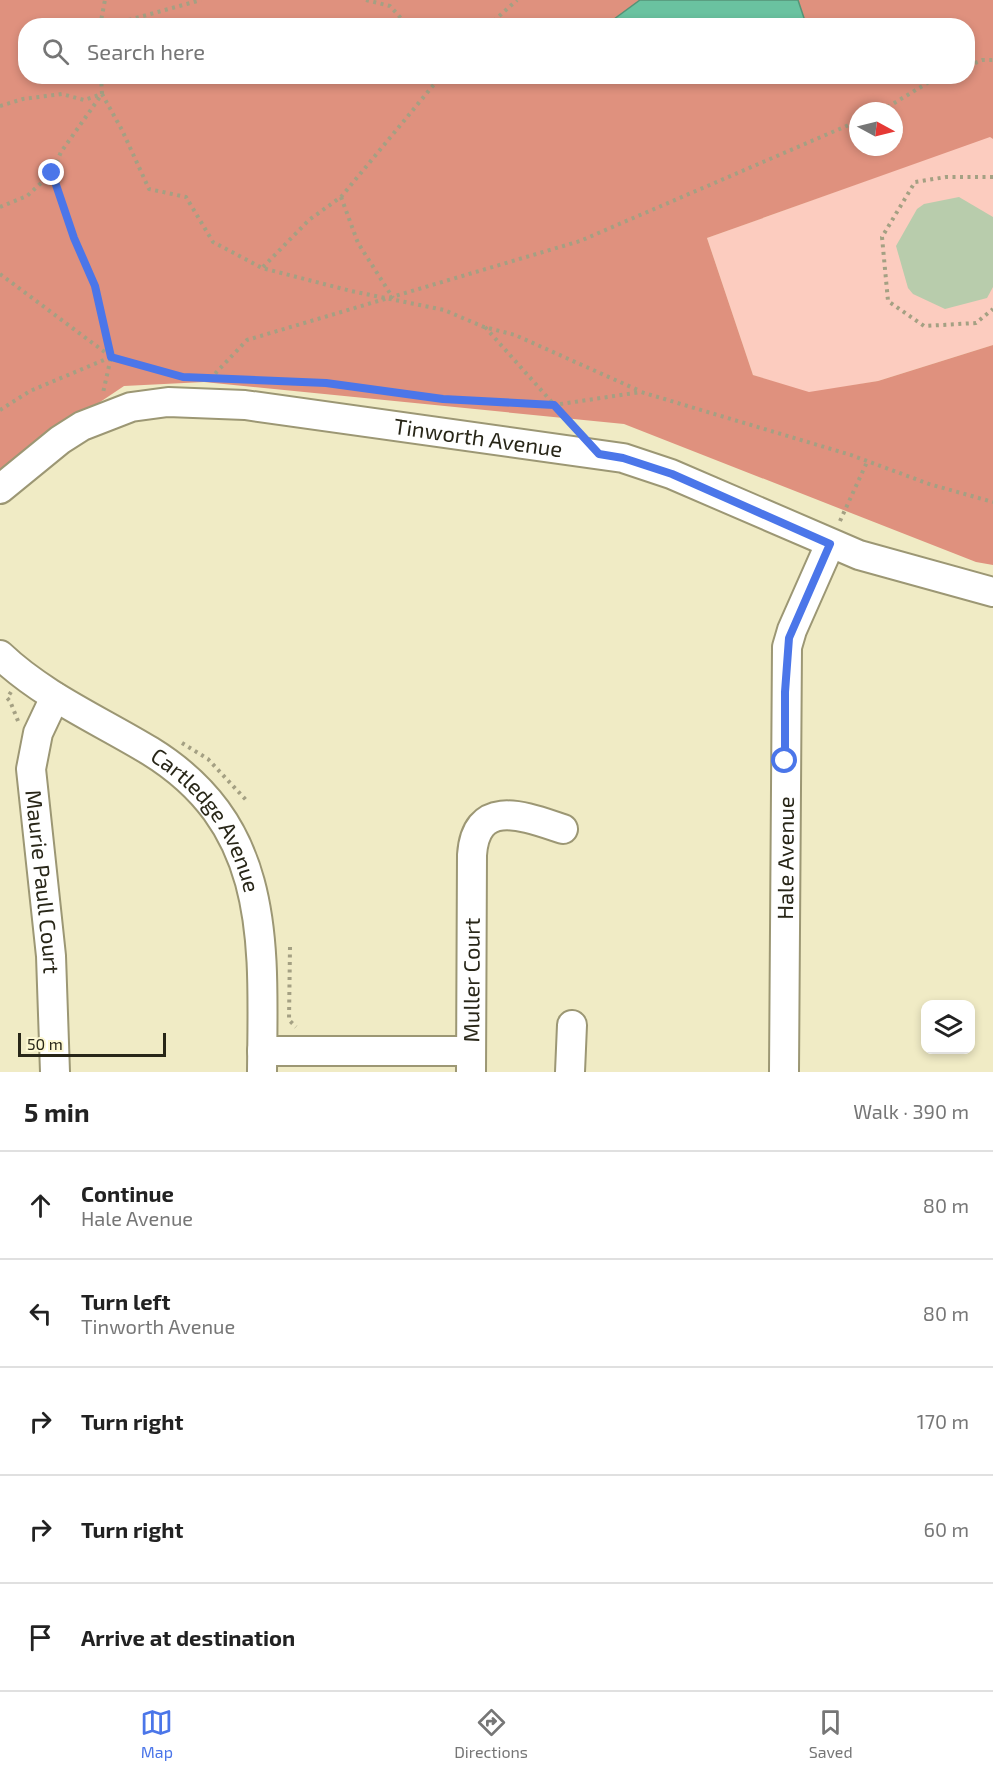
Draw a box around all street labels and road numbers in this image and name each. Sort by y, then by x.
street label: Tinworth Avenue [392,412,564,461]
street label: Cartledge Avenue [147,741,266,895]
street label: Maurie Paull Court [21,789,66,974]
street label: Hale Avenue [771,796,798,920]
street label: Muller Court [457,918,484,1042]

